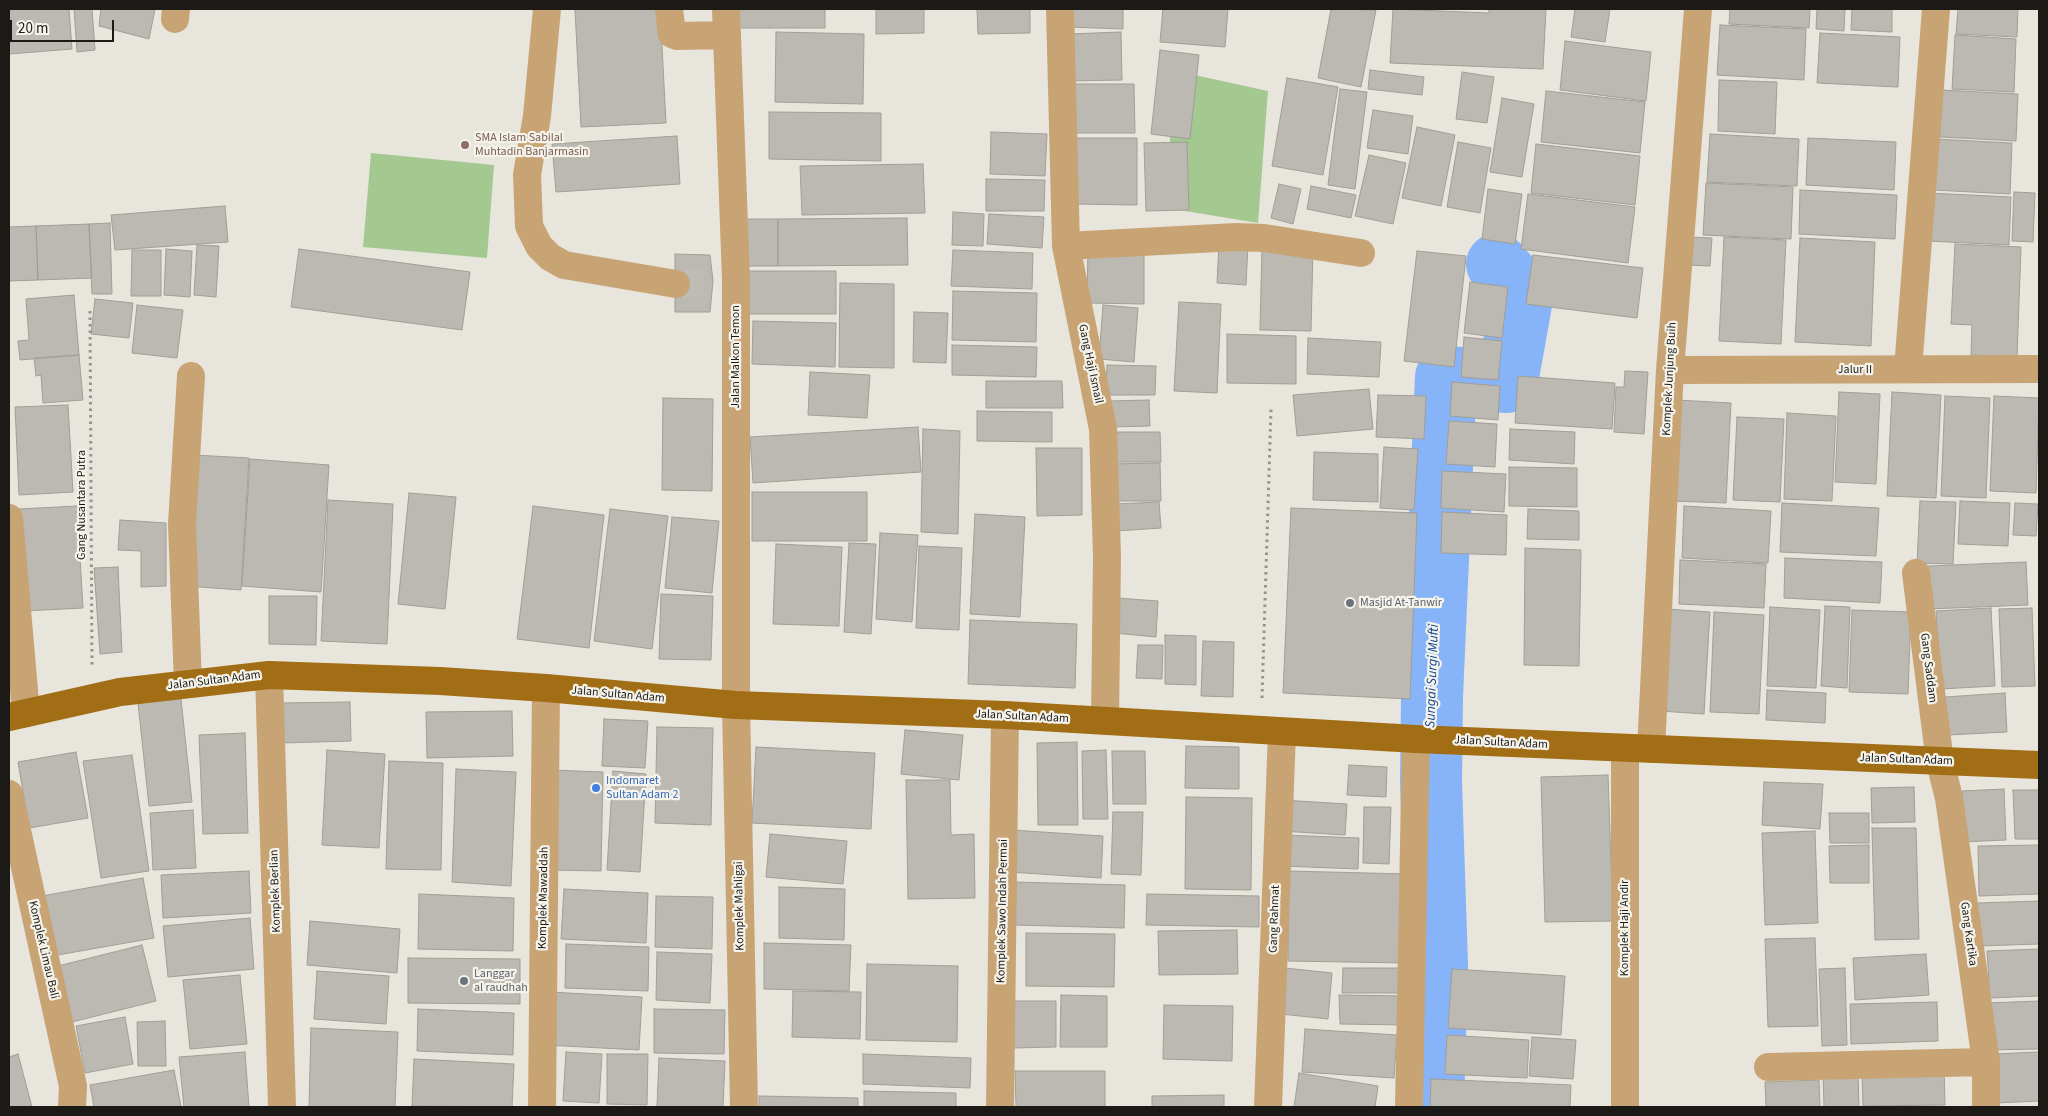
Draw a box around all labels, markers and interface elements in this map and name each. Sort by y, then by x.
scale bar [12,10,116,42]
text: 20 m [18,18,48,39]
place label: SMA Islam Sabilal Muhtadin Banjarmasin [475,131,589,159]
marker: SMA Islam Sabilal Muhtadin Banjarmasin [459,139,471,151]
street label: Jalan Malkon Temon [729,305,743,409]
street label: Komplek Junjung Buih [1660,322,1680,436]
street label: Gang Haji Ismail [1075,323,1105,405]
street label: Jalur II [1838,363,1872,377]
street label: Gang Nusantara Putra [75,450,89,560]
place label: Masjid At-Tanwir [1360,596,1442,610]
marker: Masjid At-Tanwir [1344,597,1356,609]
water label: Sungai Surgi Mufti [1423,624,1443,728]
street label: Gang Saddam [1917,632,1939,704]
street label: Jalan Sultan Adam [167,668,261,694]
street label: Jalan Sultan Adam [571,684,665,706]
street label: Jalan Sultan Adam [975,707,1069,727]
street label: Jalan Sultan Adam [1454,733,1548,753]
street label: Jalan Sultan Adam [1859,751,1953,769]
place label: Indomaret Sultan Adam 2 [606,774,678,802]
marker: Indomaret Sultan Adam 2 [590,782,602,794]
street label: Komplek Sawo Indah Permai [995,839,1011,983]
street label: Komplek Mawaddah [536,847,552,949]
street label: Komplek Berlian [267,849,285,933]
street label: Komplek Mahligai [732,861,748,951]
street label: Komplek Haji Andir [1618,880,1632,976]
street label: Gang Rahmat [1267,885,1283,953]
street label: Komplek Limau Bali [25,900,61,1000]
street label: Gang Kartika [1956,901,1980,967]
place label: Langgar al raudhah [474,967,528,995]
marker: Langgar al raudhah [458,975,470,987]

